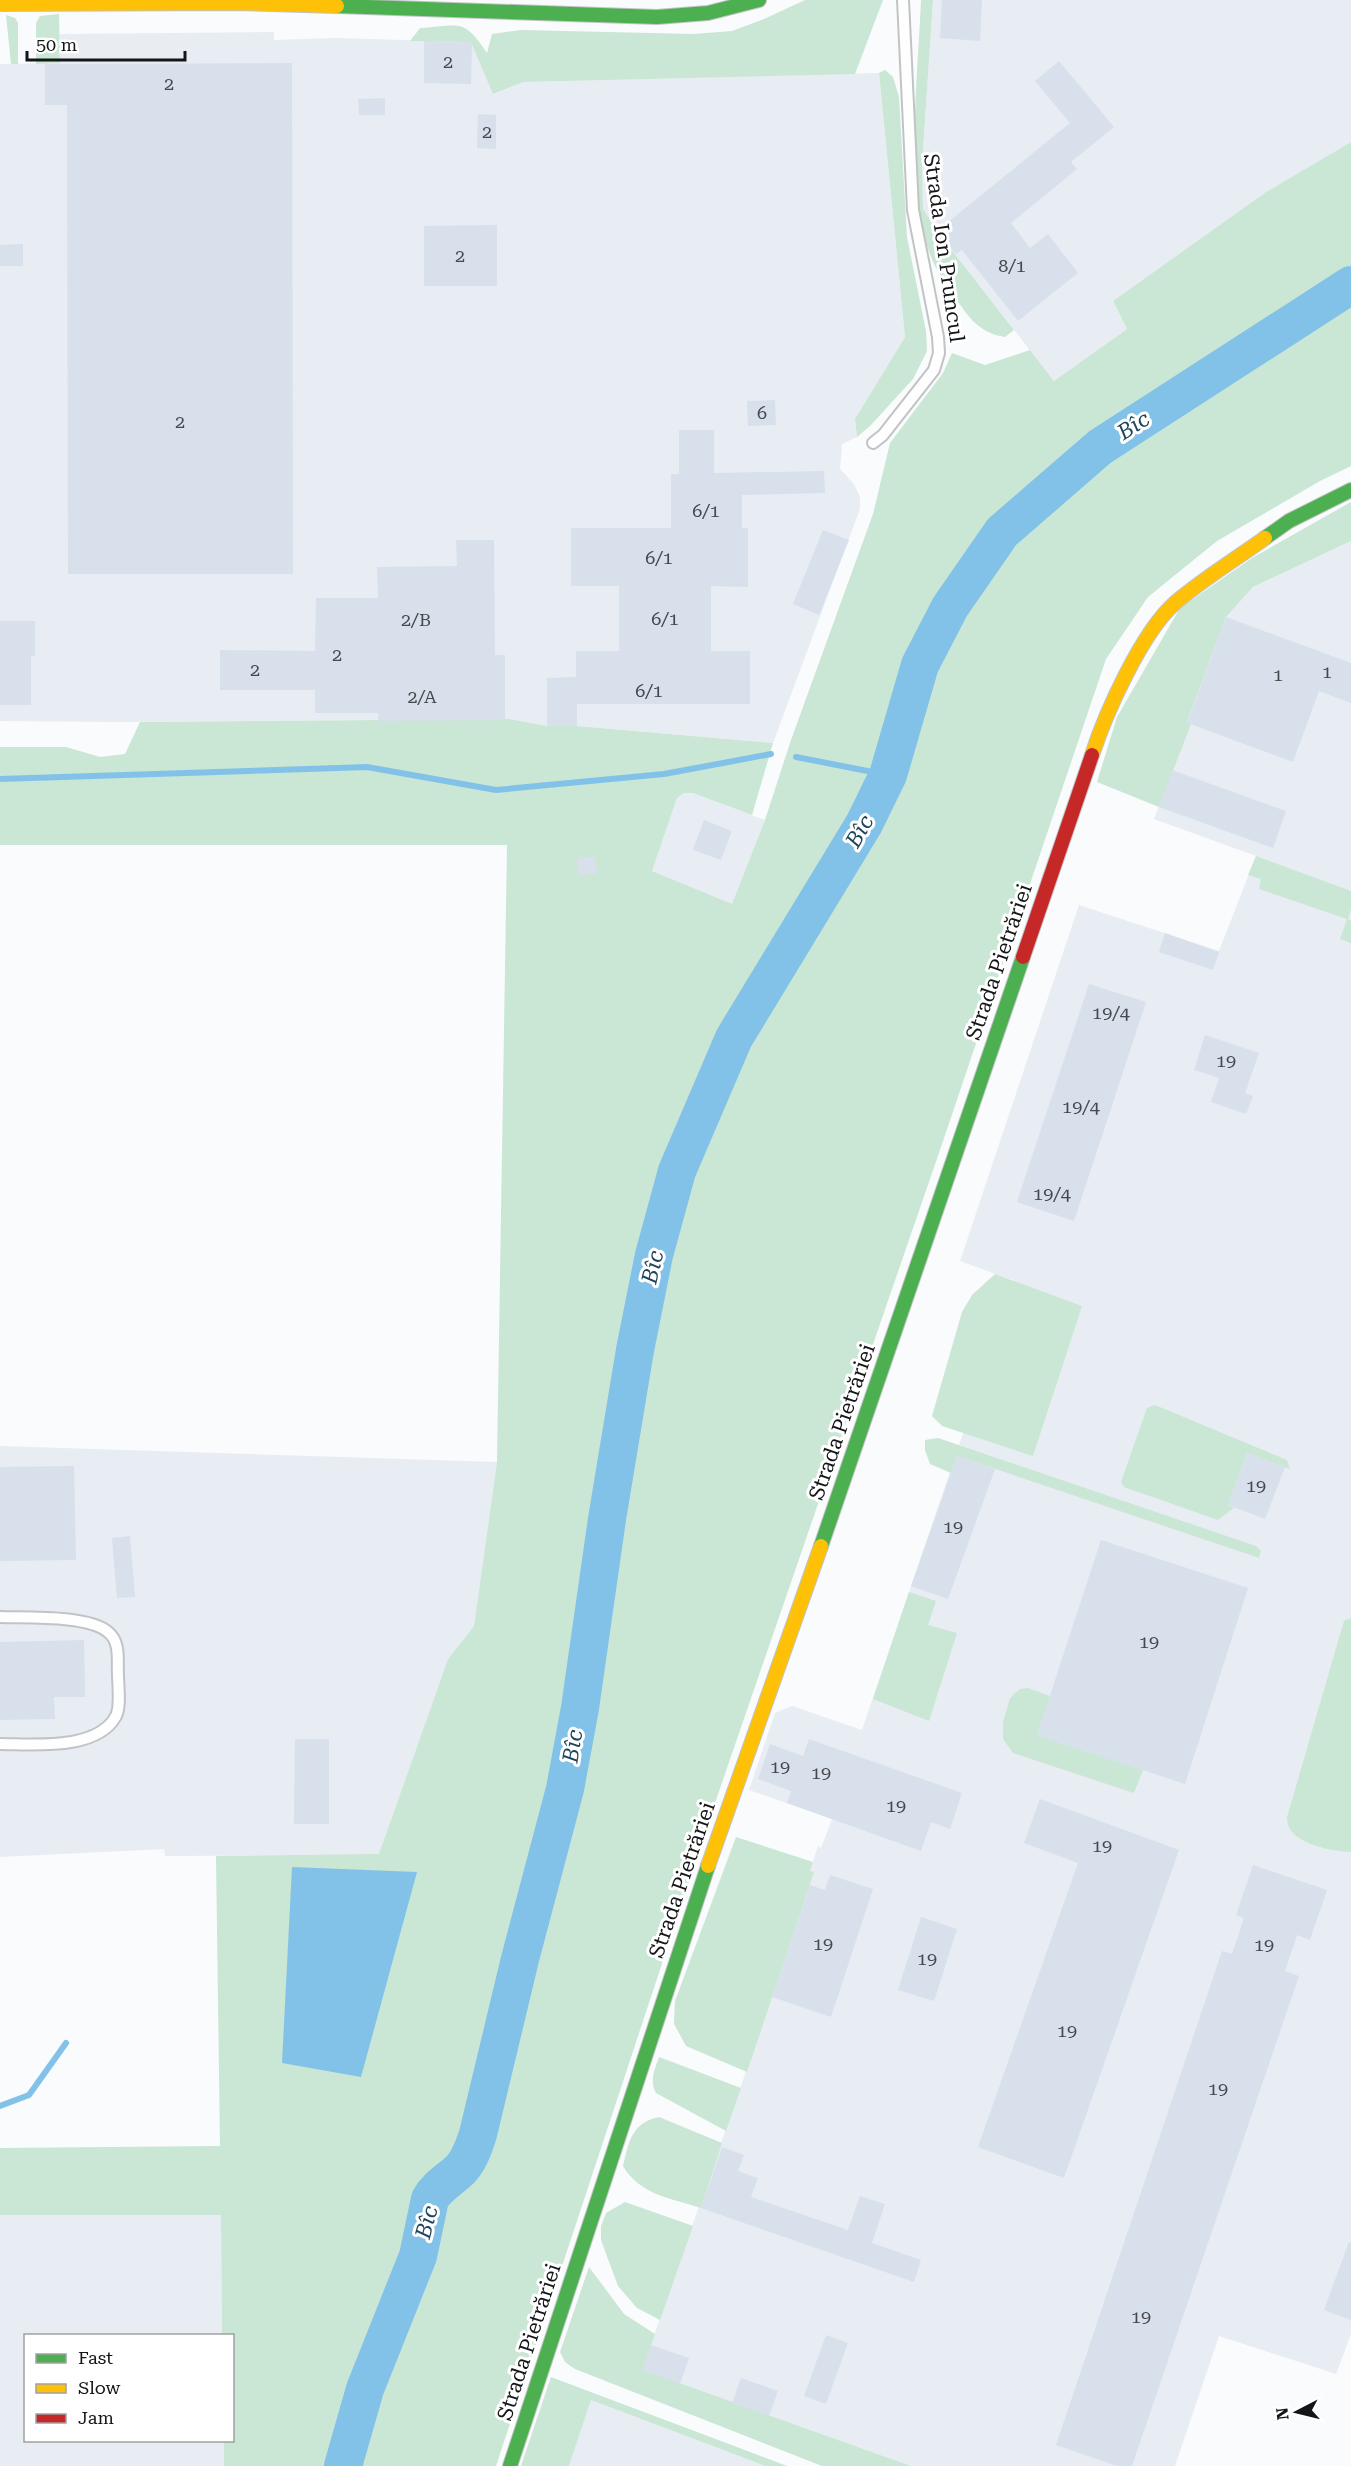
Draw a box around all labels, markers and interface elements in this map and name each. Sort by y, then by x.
scale bar [27,24,184,62]
text: 50 m [36,34,77,55]
house number: 2 [443,51,453,72]
house number: 2 [164,73,174,94]
house number: 2 [482,121,492,142]
street label: Strada Ion Pruncul [919,152,969,344]
house number: 2 [455,245,465,266]
house number: 8/1 [998,255,1026,276]
house number: 6 [757,402,767,423]
water label: Bîc [1112,406,1154,445]
house number: 2 [175,411,185,432]
house number: 6/1 [692,500,720,521]
house number: 6/1 [645,547,673,568]
house number: 6/1 [651,608,679,629]
house number: 2/B [401,609,431,630]
house number: 2 [332,644,342,665]
house number: 2 [250,659,260,680]
house number: 1 [1322,661,1332,682]
house number: 1 [1273,664,1283,685]
house number: 6/1 [635,680,663,701]
house number: 2/A [408,686,437,707]
water label: Bîc [840,810,879,853]
street label: Strada Pietrăriei [961,880,1037,1043]
house number: 19/4 [1092,1002,1130,1023]
house number: 19 [1216,1050,1236,1071]
house number: 19/4 [1062,1096,1100,1117]
house number: 19/4 [1033,1183,1071,1204]
water label: Bîc [636,1248,669,1287]
street label: Strada Pietrăriei [804,1340,880,1503]
house number: 19 [1246,1475,1266,1496]
house number: 19 [943,1516,963,1537]
house number: 19 [1139,1631,1159,1652]
water label: Bîc [557,1727,588,1765]
house number: 19 [770,1756,790,1777]
house number: 19 [811,1762,831,1783]
house number: 19 [886,1795,906,1816]
street label: Strada Pietrăriei [644,1798,720,1961]
house number: 19 [1092,1835,1112,1856]
house number: 19 [813,1933,833,1954]
house number: 19 [1254,1934,1274,1955]
house number: 19 [917,1948,937,1969]
house number: 19 [1057,2020,1077,2041]
house number: 19 [1208,2078,1228,2099]
water label: Bîc [410,2202,443,2242]
street label: Strada Pietrăriei [492,2260,566,2423]
house number: 19 [1131,2306,1151,2327]
legend [24,2334,234,2442]
text: Fast [78,2347,113,2368]
text: Slow [78,2377,120,2398]
north arrow [1267,2382,1327,2442]
text: N [1272,2406,1293,2421]
text: Jam [78,2407,114,2428]

